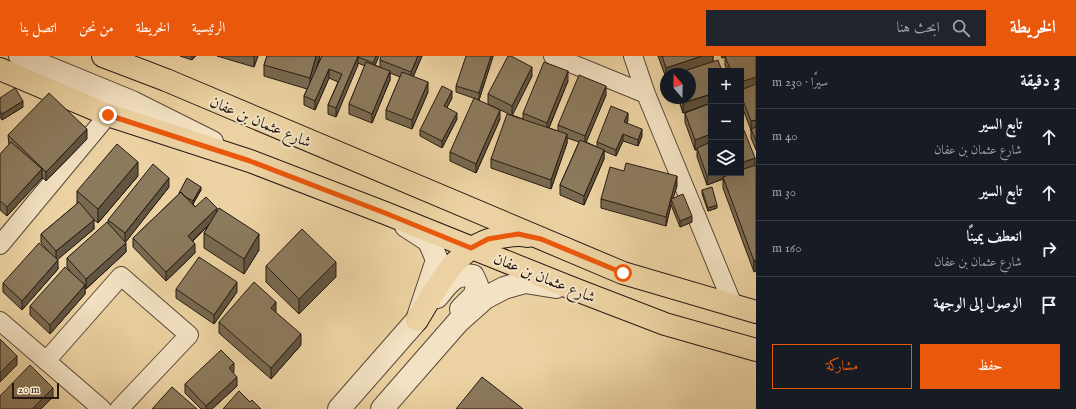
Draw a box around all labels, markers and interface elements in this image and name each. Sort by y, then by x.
search box [706,10,986,46]
text: الخريطة [1010,16,1056,40]
icon: search [950,17,972,39]
text: ابحث هنا [896,18,940,37]
text: اتصل بنا [20,19,57,37]
text: من نحن [79,19,114,37]
text: الخريطة [136,19,170,37]
text: الرئيسية [192,19,225,37]
north arrow [660,68,696,104]
map controls [708,68,744,176]
button: + [708,68,744,104]
text: 3 دقيقة [1020,71,1060,92]
text: سيرًا · 230 m [772,74,828,91]
street label: شارع عثمان بن عفان [206,92,314,155]
button: − [708,104,744,140]
route end [99,106,117,124]
text: تابع السير [980,115,1022,134]
icon: ahead [1038,126,1060,148]
text: 40 m [772,128,798,145]
button: layers [708,140,744,176]
text: شارع عثمان بن عفان [934,142,1022,159]
text: تابع السير [980,182,1022,201]
icon: ahead [1038,182,1060,204]
text: 30 m [772,184,796,201]
text: انعطف يمينًا [966,227,1022,246]
icon: right [1038,238,1060,260]
text: 160 m [772,240,802,257]
street label: شارع عثمان بن عفان [489,249,598,310]
text: شارع عثمان بن عفان [934,254,1022,271]
route start [614,264,632,282]
text: الوصول إلى الوجهة [933,294,1022,313]
icon: arrive [1038,294,1060,316]
button: مشاركة [772,344,912,389]
button: حفظ [920,344,1060,389]
scale bar [12,381,59,400]
text: 20 m [18,383,39,397]

